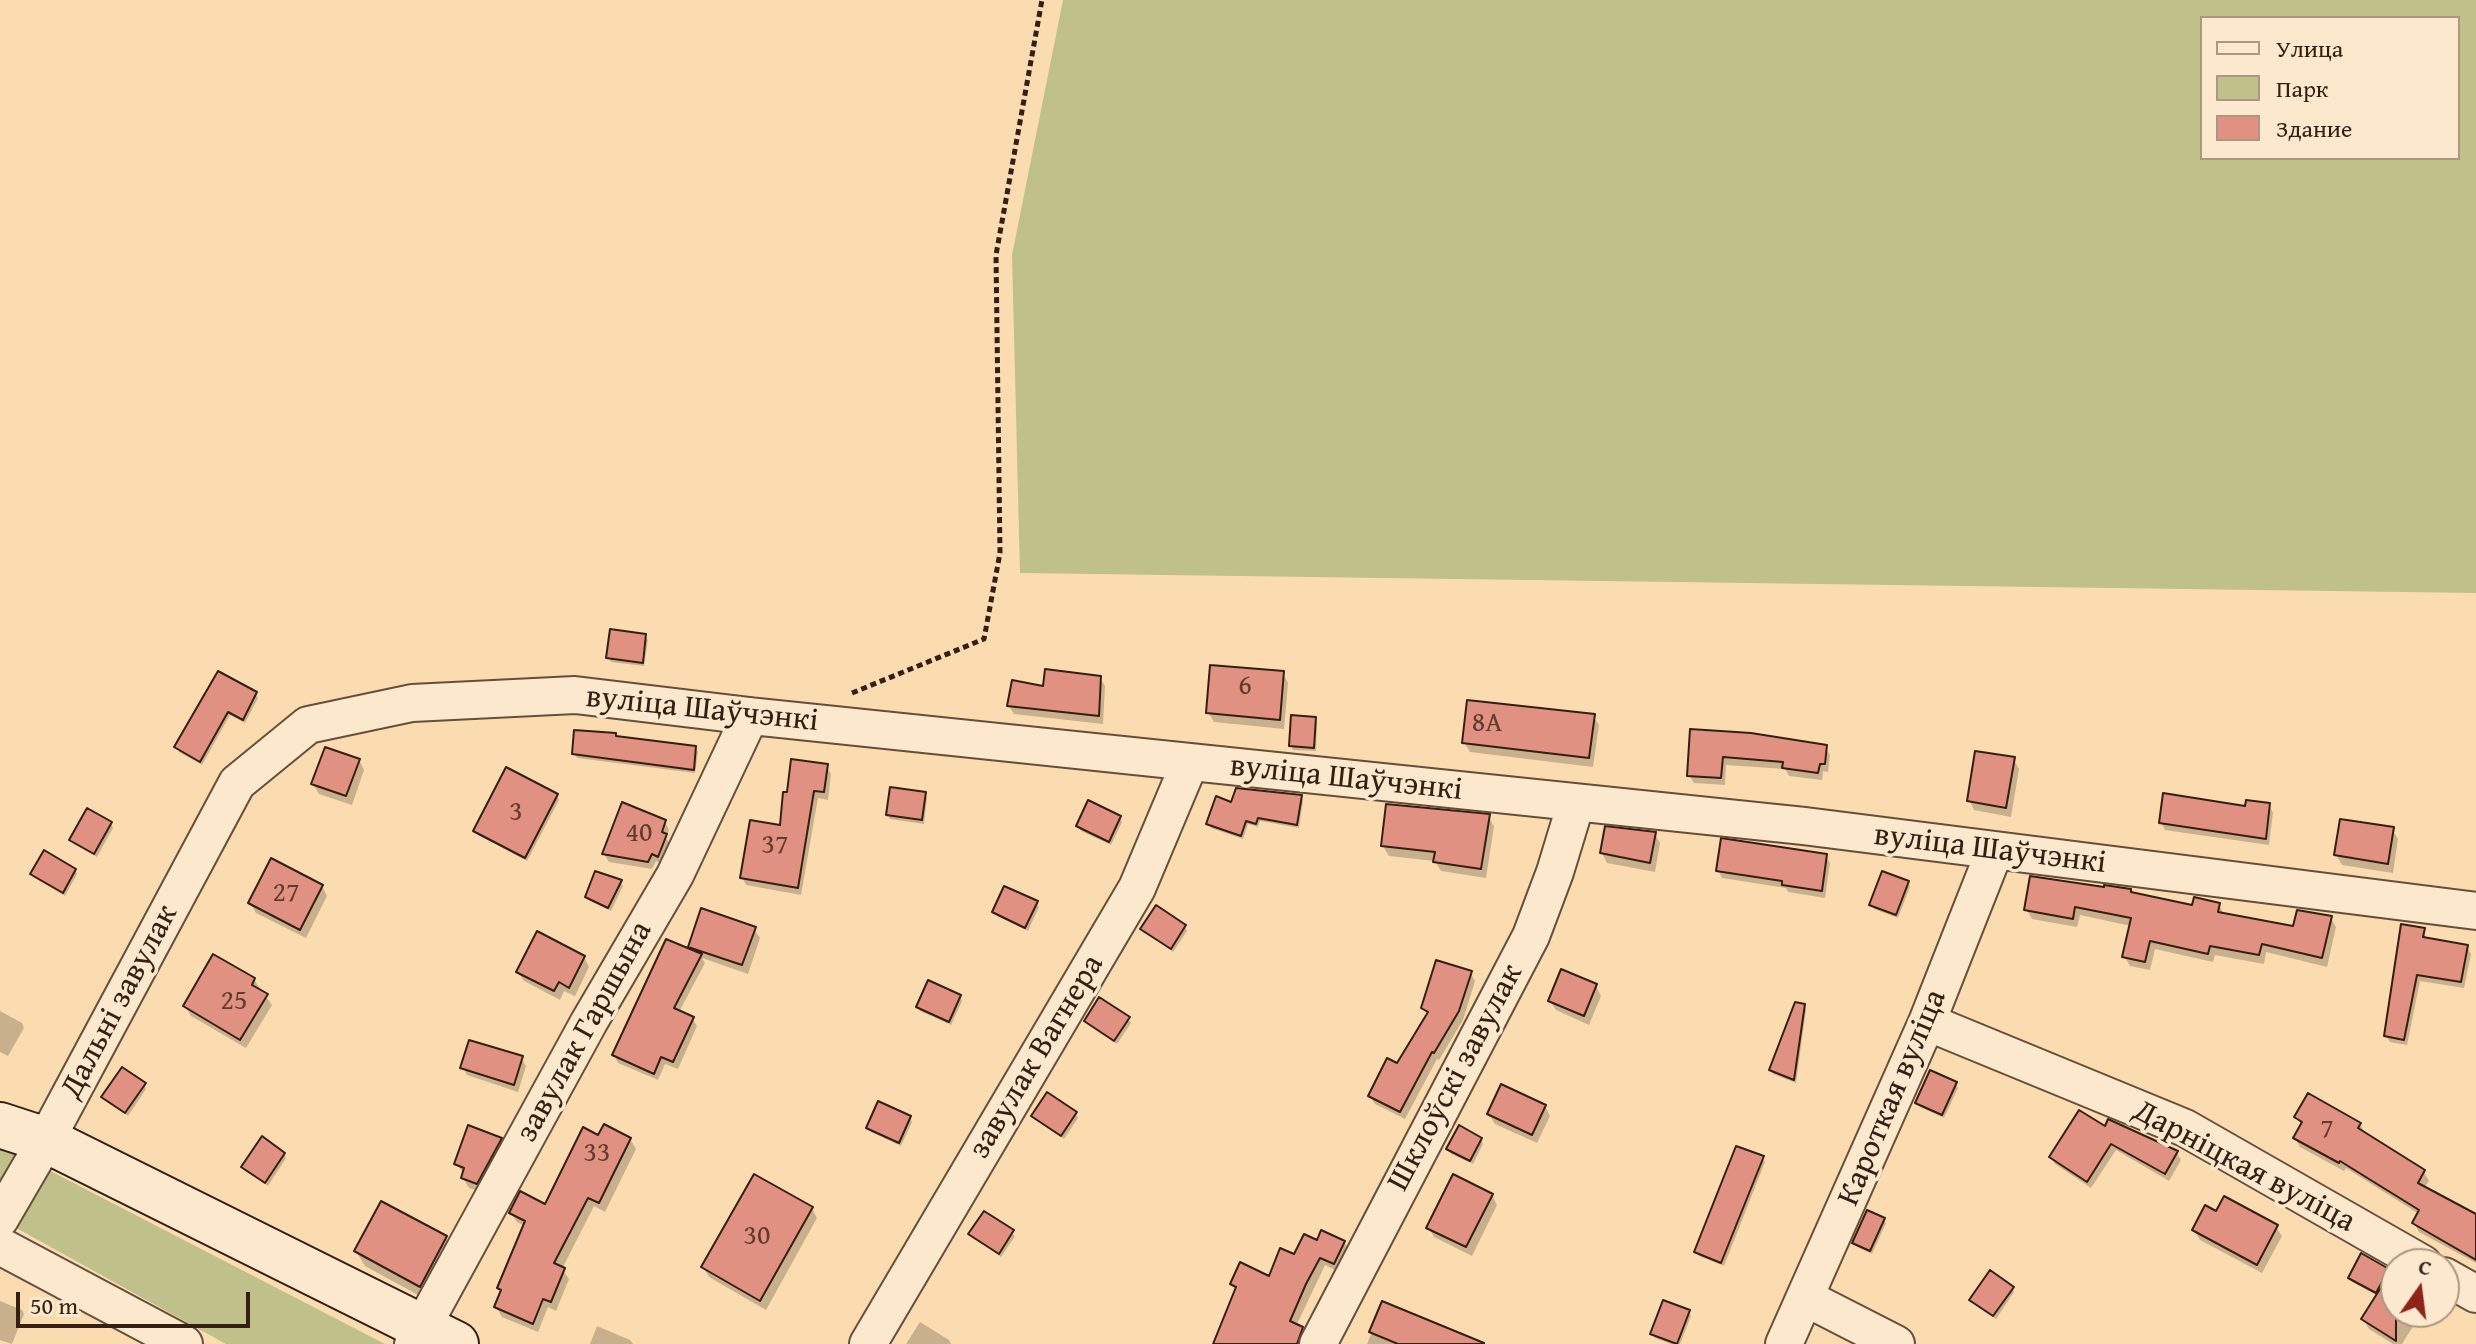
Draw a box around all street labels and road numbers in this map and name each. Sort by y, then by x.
street label: вуліца Шаўчэнкі [584,679,820,741]
street label: вуліца Шаўчэнкі [1228,748,1464,810]
street label: вуліца Шаўчэнкі [1872,817,2108,883]
street label: Дальні завулак [53,899,187,1105]
street label: завулак Гаршына [509,915,661,1149]
street label: завулак Вагнера [961,948,1113,1166]
street label: Шклоўскі завулак [1380,958,1532,1198]
street label: Кароткая вуліца [1830,984,1956,1212]
street label: Дарніцкая вуліца [2126,1092,2362,1242]

